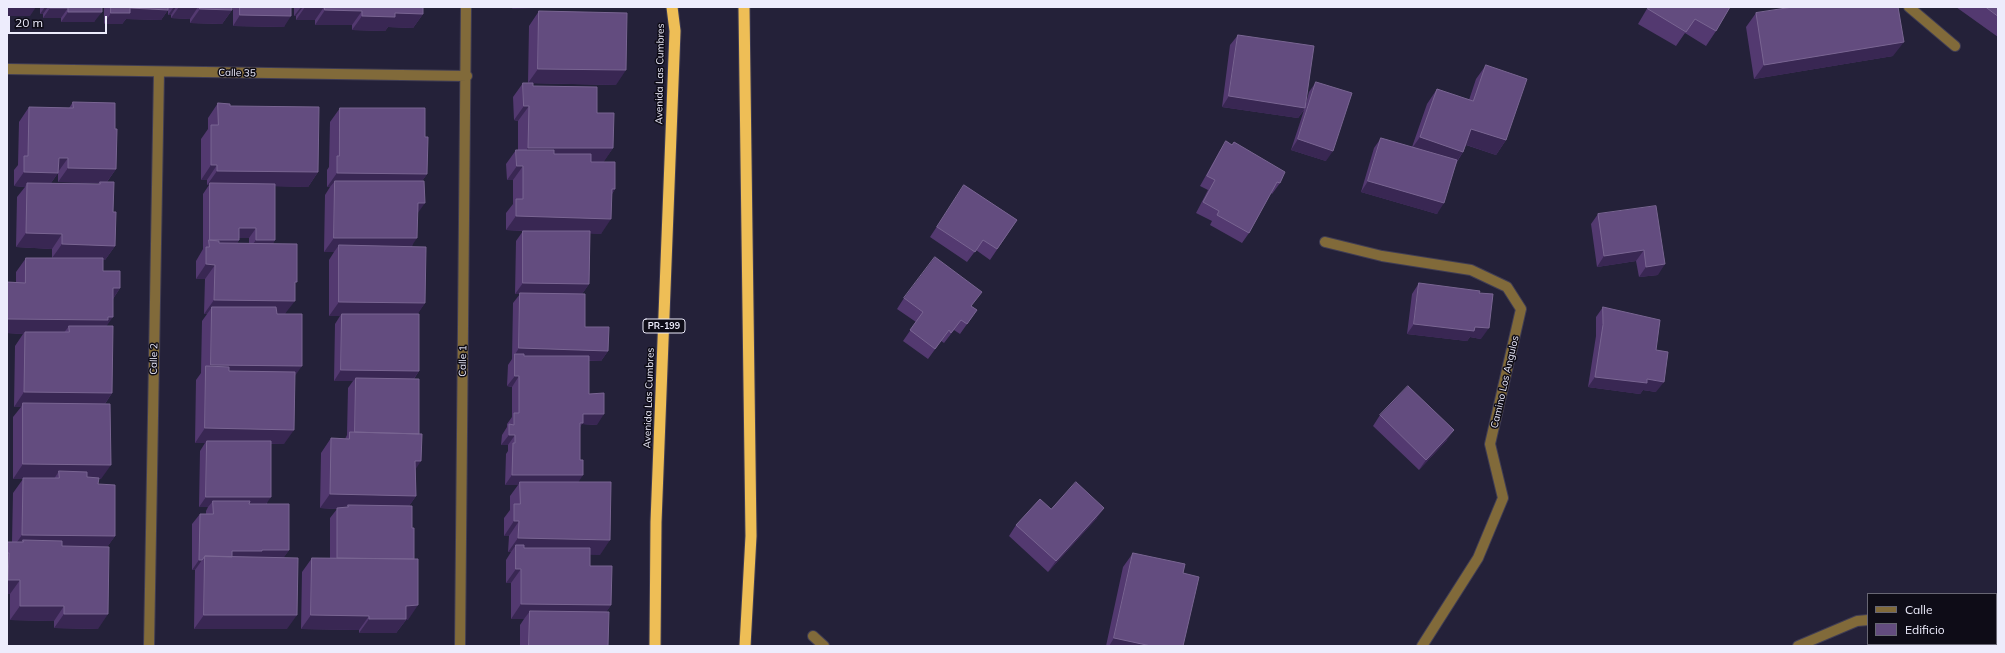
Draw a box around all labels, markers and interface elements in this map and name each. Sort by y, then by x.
scale bar [10,8,109,34]
text: 20 m [15,15,43,30]
street label: Avenida Las Cumbres [653,23,667,125]
street label: Calle 35 [218,67,256,79]
road number: PR-199 [643,319,685,333]
street label: Camino Los Angulos [1488,334,1522,430]
street label: Calle 2 [148,343,160,375]
street label: Calle 1 [457,345,469,377]
street label: Avenida Las Cumbres [641,347,657,449]
legend [1867,593,1997,645]
text: Calle [1905,602,1932,617]
text: Edificio [1905,622,1945,637]

